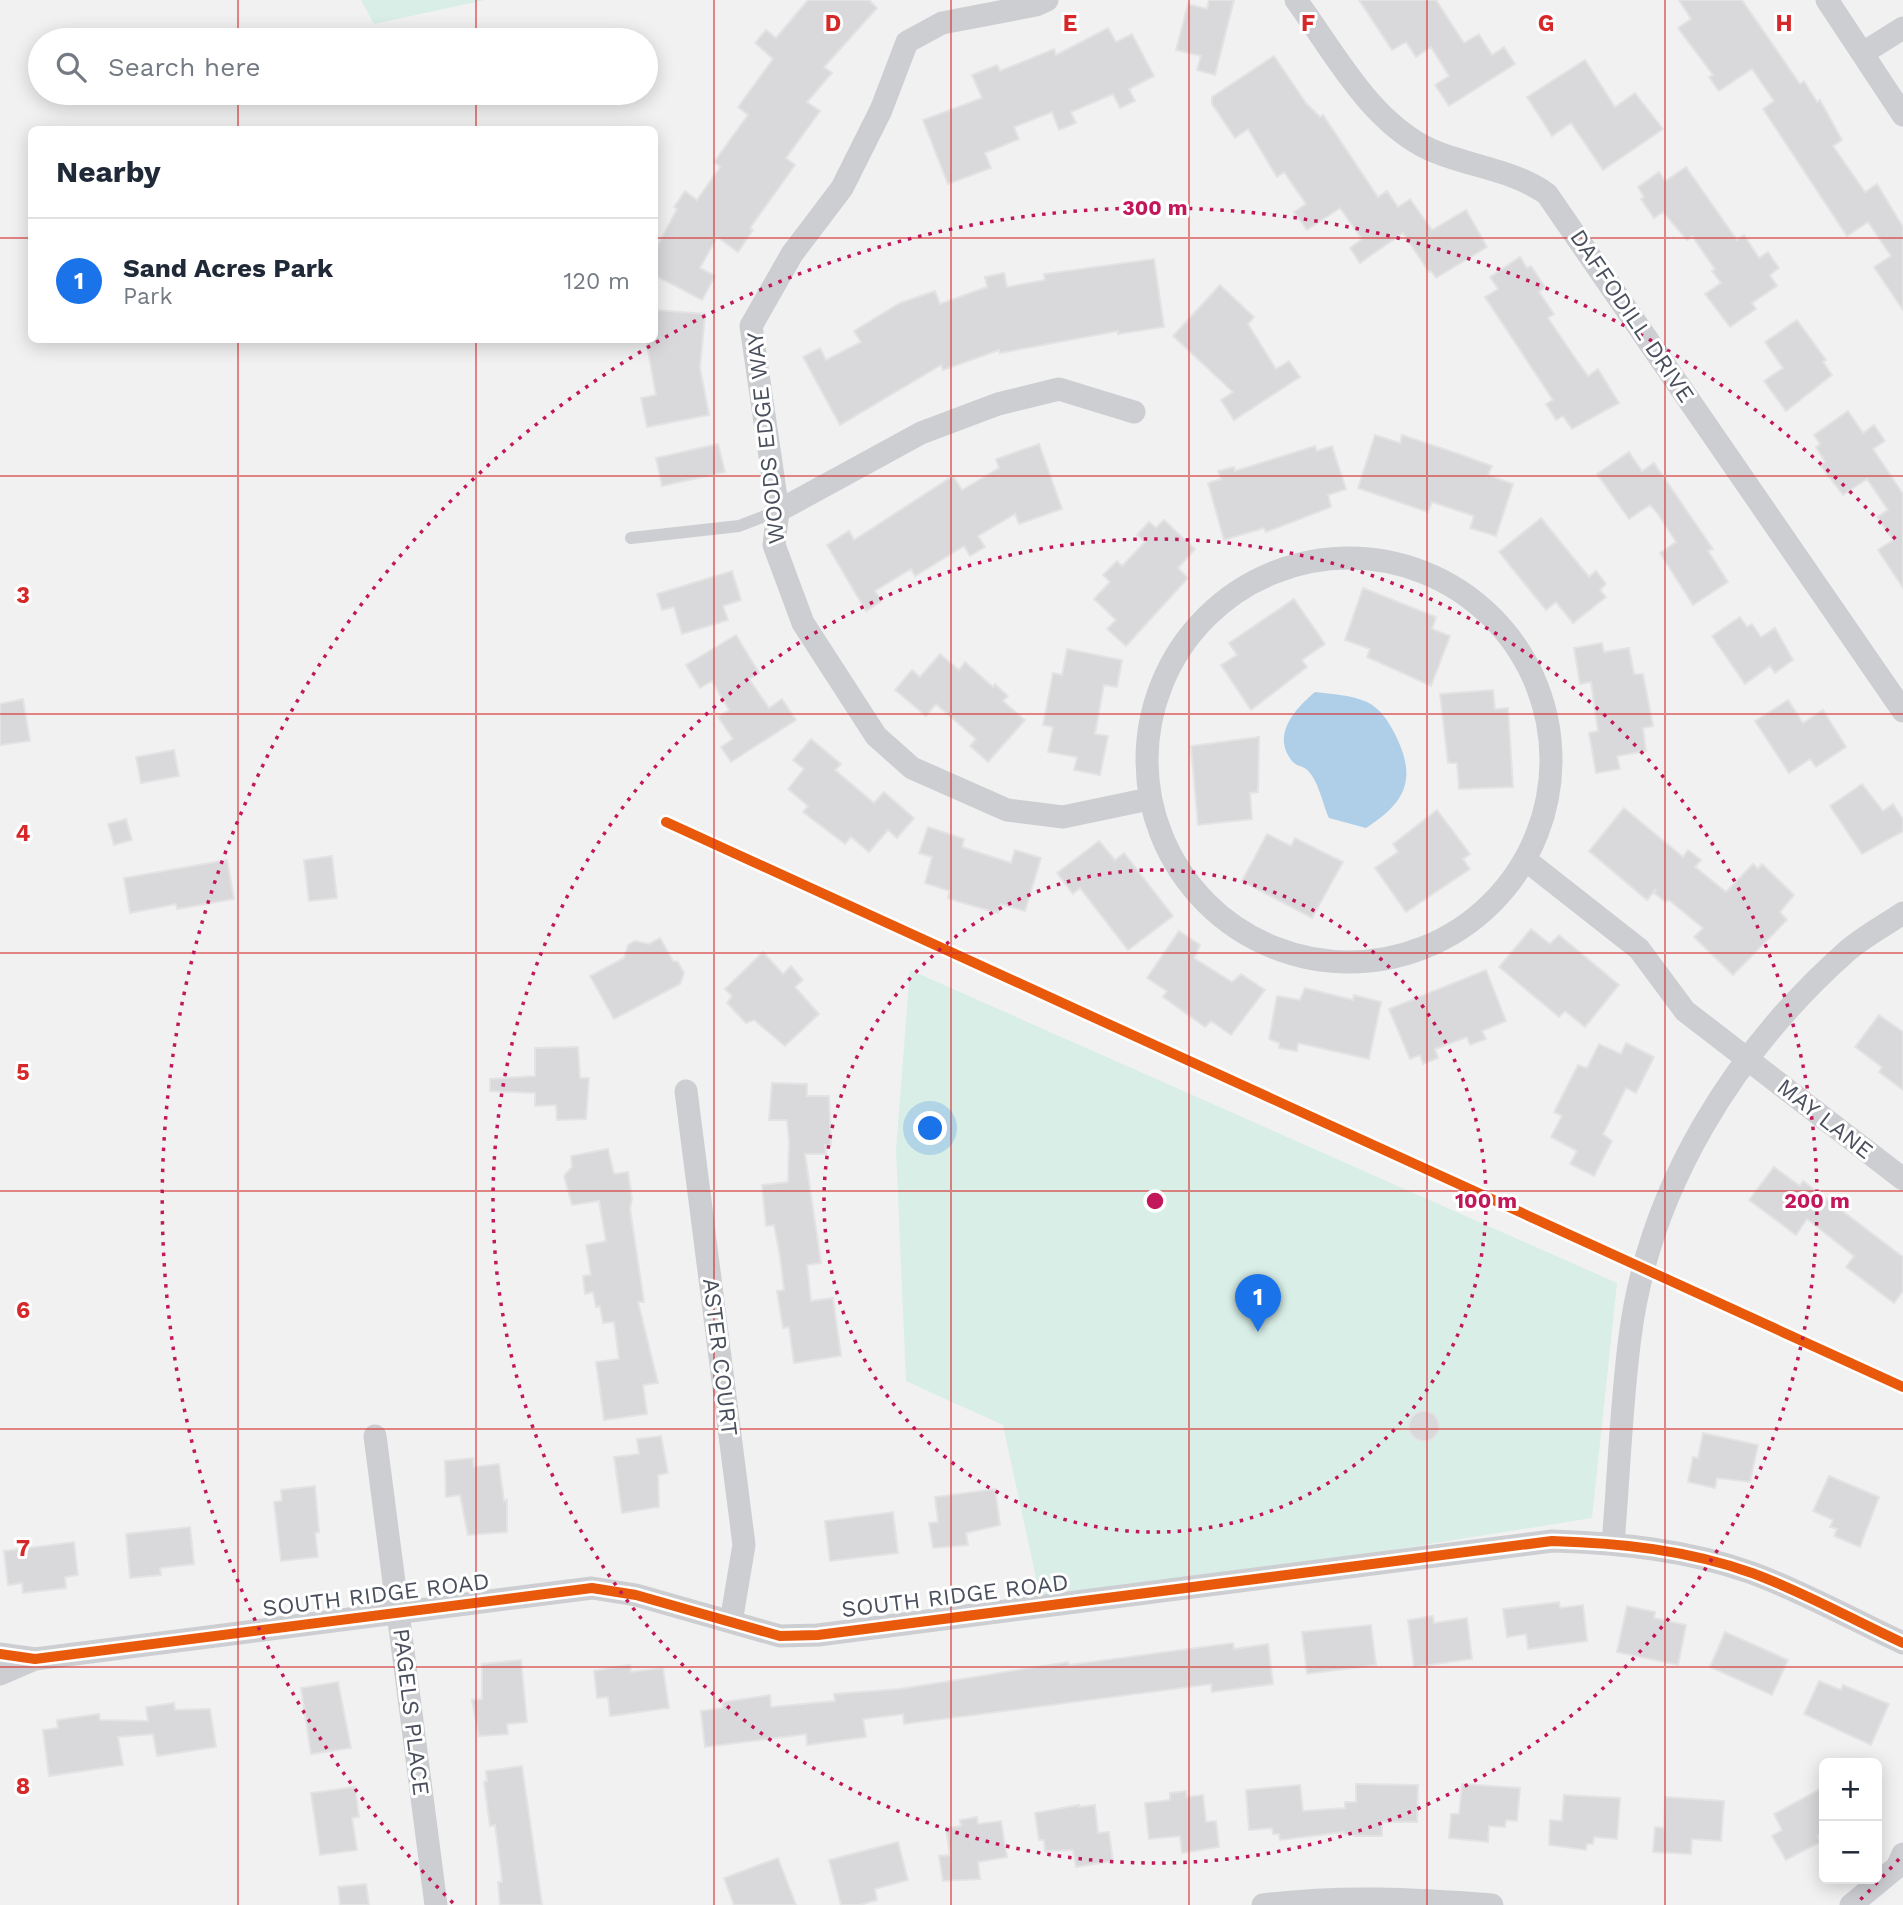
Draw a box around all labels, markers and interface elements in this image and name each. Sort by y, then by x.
text: D [825,10,841,37]
text: E [1063,10,1077,37]
text: F [1301,10,1315,37]
text: G [1538,10,1554,37]
text: H [1775,10,1793,37]
search box [28,28,658,105]
icon: search [52,48,90,86]
text: Search here [108,52,260,82]
text: Nearby [56,154,161,189]
text: 300 m [1122,195,1188,220]
street label: DAFFODILL DRIVE [1564,224,1700,408]
text: Sand Acres Park [123,253,333,283]
text: 1 [74,268,84,295]
text: 120 m [564,268,630,295]
text: Park [123,283,172,310]
street label: WOODS EDGE WAY [741,330,791,546]
text: 3 [16,582,30,609]
text: 4 [16,820,31,847]
text: 5 [16,1059,30,1086]
street label: MAY LANE [1772,1073,1878,1165]
your location [913,1111,947,1145]
text: 100 m [1455,1188,1517,1213]
text: 200 m [1784,1188,1850,1213]
centre of rings [1143,1189,1167,1213]
pin: 1 [1235,1274,1281,1332]
street label: ASTER COURT [697,1277,743,1438]
text: 6 [16,1297,30,1324]
text: 7 [16,1535,30,1562]
street label: SOUTH RIDGE ROAD [261,1568,491,1622]
street label: SOUTH RIDGE ROAD [840,1569,1070,1623]
street label: PAGELS PLACE [387,1627,435,1797]
map controls [1819,1758,1882,1884]
button: + [1819,1758,1882,1821]
text: 8 [16,1773,30,1800]
button: − [1819,1821,1882,1884]

